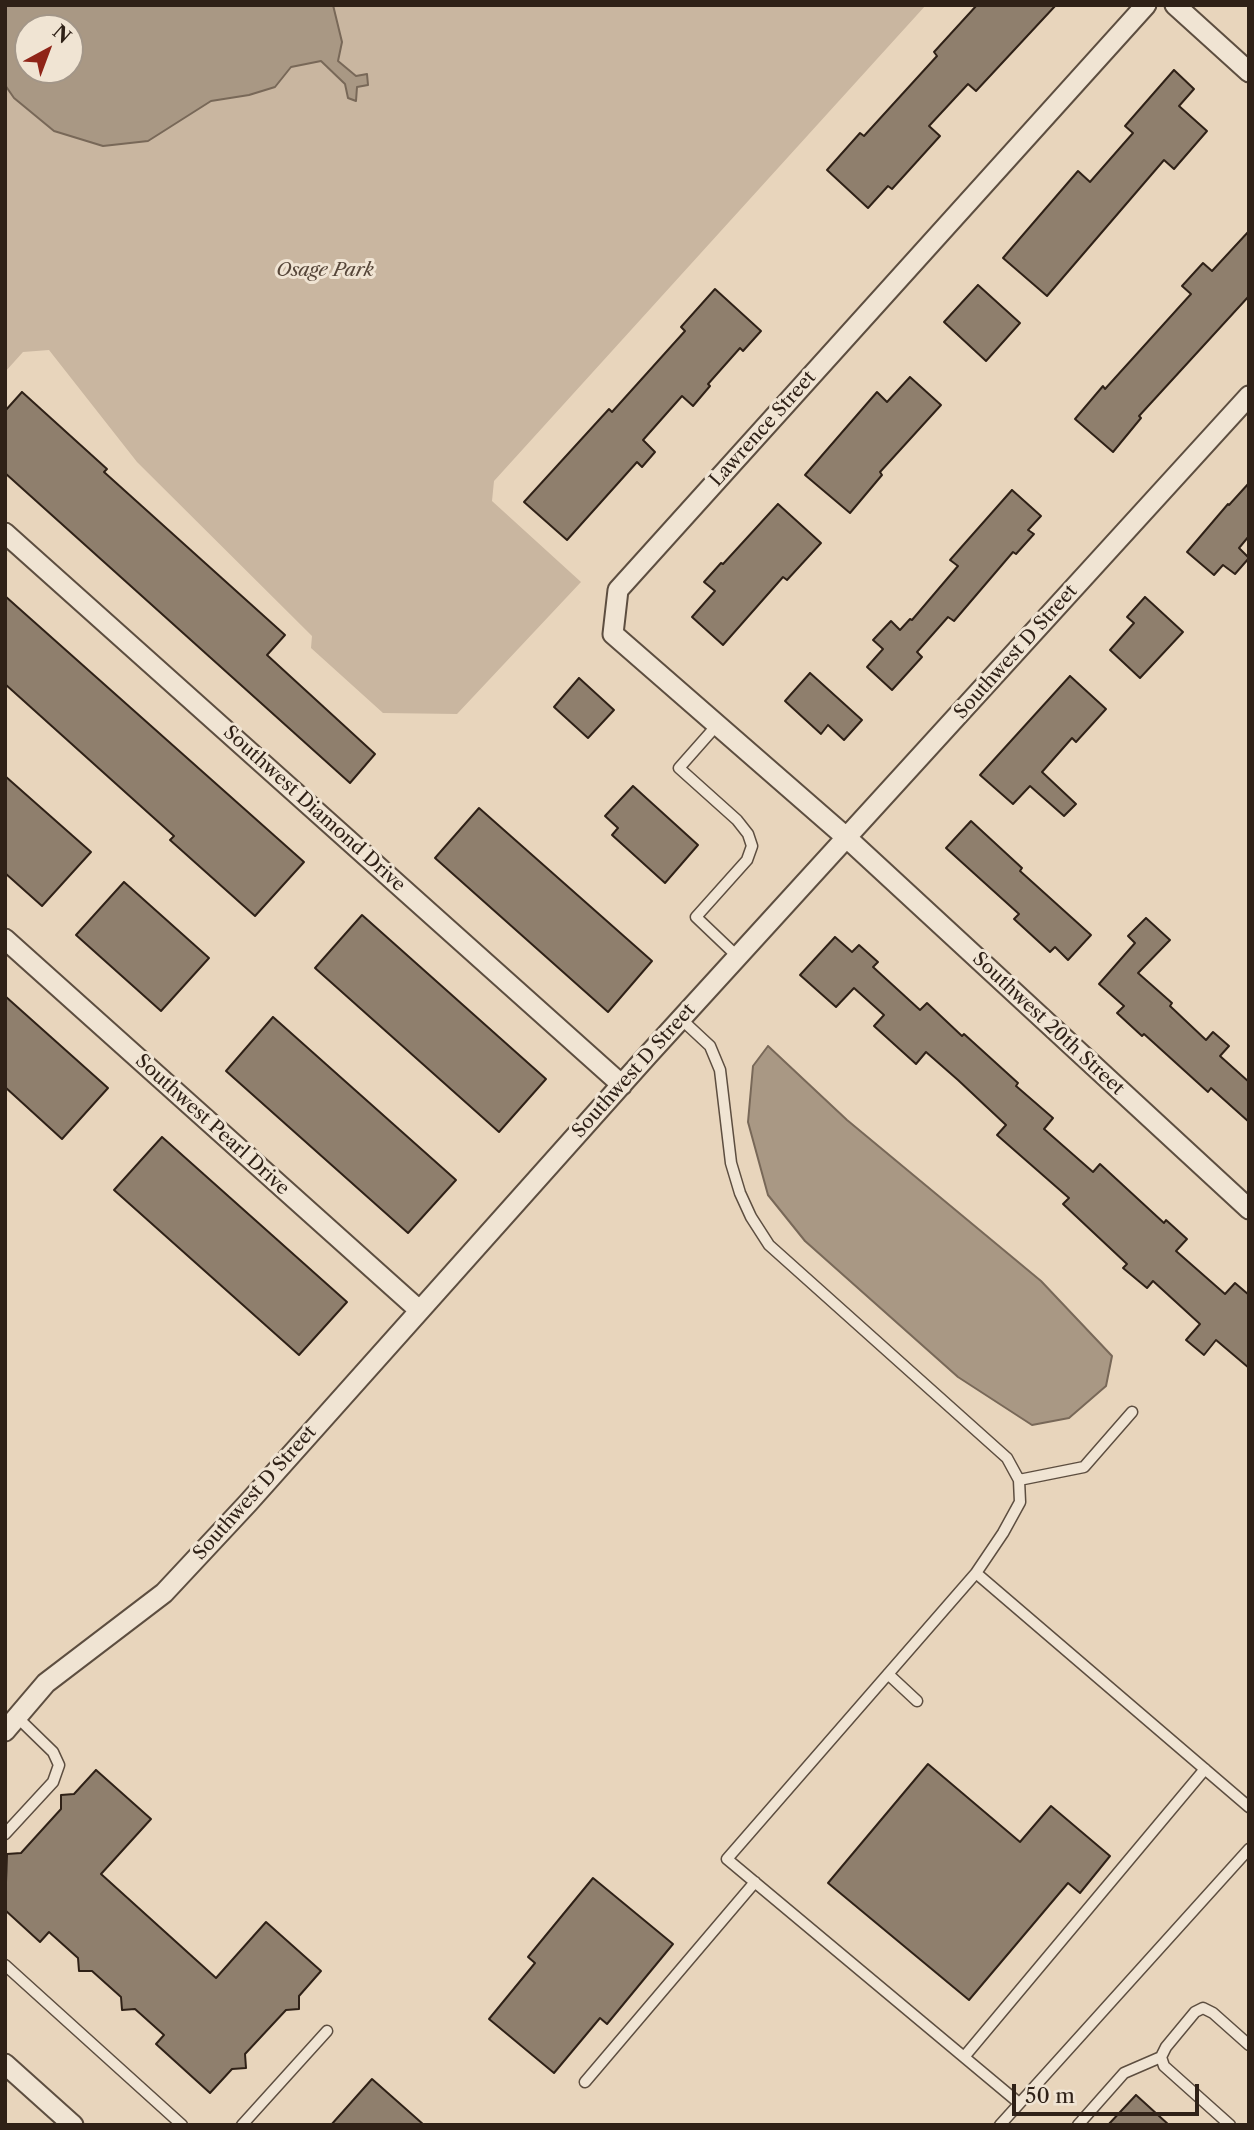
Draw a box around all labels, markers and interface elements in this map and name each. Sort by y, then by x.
north arrow [14,14,84,84]
text: N [48,20,76,48]
park label: Osage Park [276,260,374,282]
street label: Lawrence Street [705,367,821,491]
street label: Southwest D Street [950,580,1082,724]
street label: Southwest Diamond Drive [218,721,410,897]
street label: Southwest 20th Street [967,948,1129,1100]
street label: Southwest D Street [568,999,700,1143]
street label: Southwest Pearl Drive [130,1050,294,1200]
street label: Southwest D Street [189,1421,321,1565]
scale bar [1016,2070,1203,2114]
text: 50 m [1025,2083,1075,2108]

